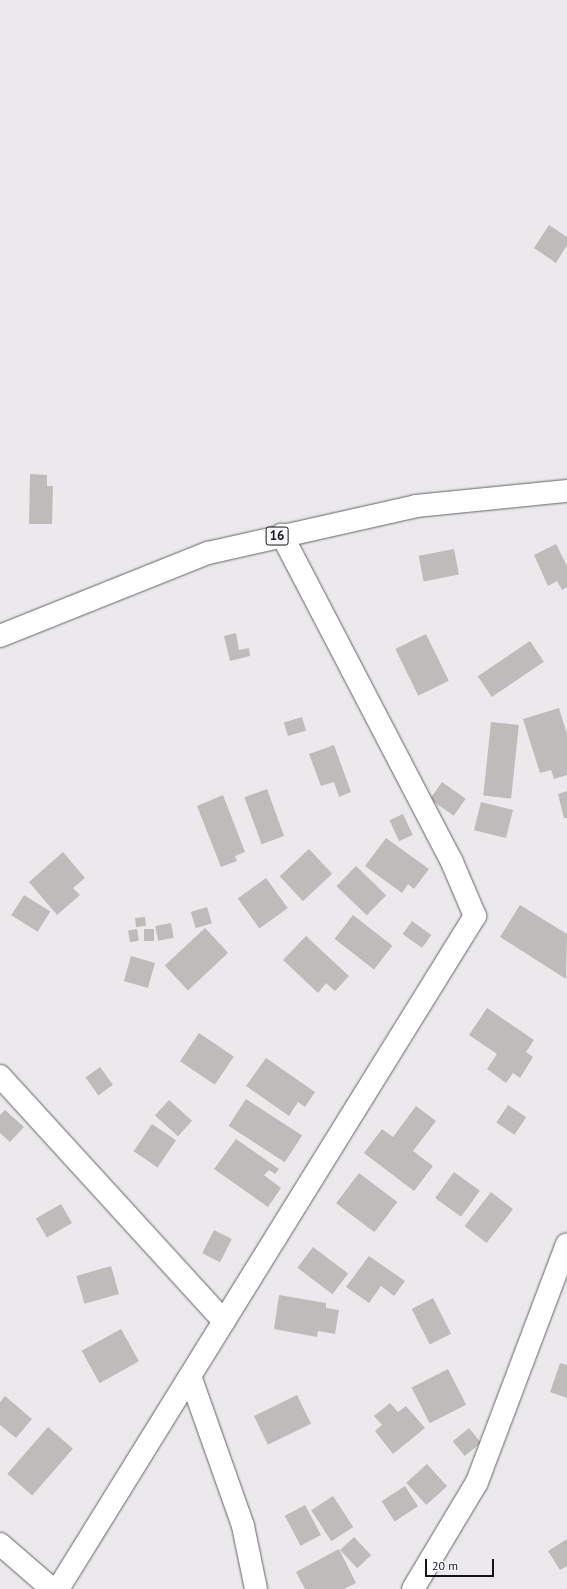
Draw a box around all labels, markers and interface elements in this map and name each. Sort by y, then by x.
road number: 16 [265,525,289,547]
scale bar [427,1551,496,1577]
text: 20 m [432,1558,458,1573]

